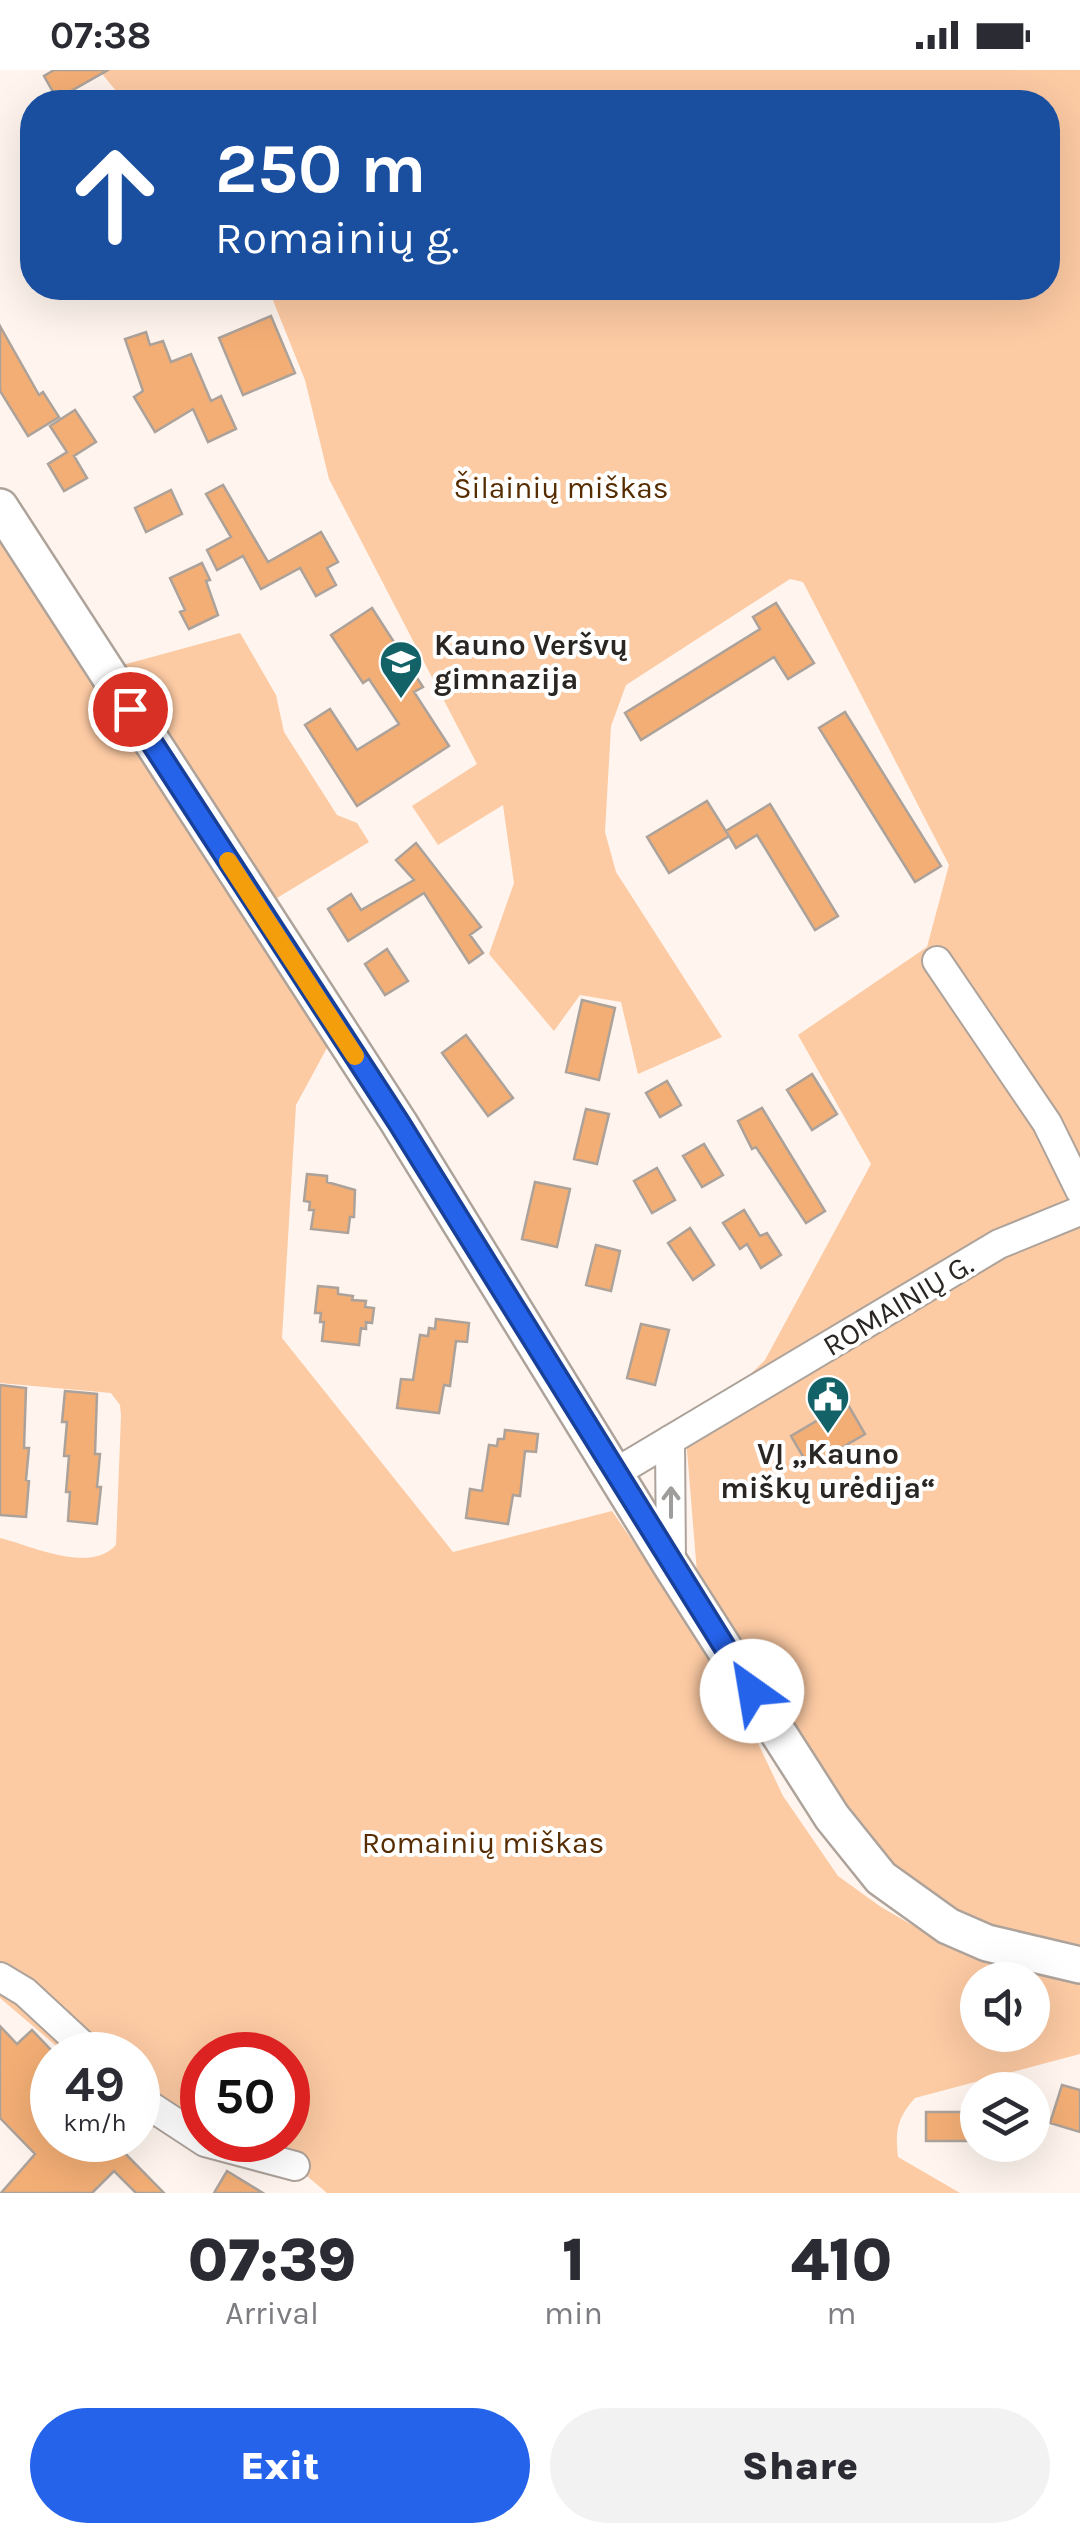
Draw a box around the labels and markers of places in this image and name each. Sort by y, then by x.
place label: Kauno Veršvų gimnazija [434,627,628,697]
school or university icon: Kauno Veršvų gimnazija [378,639,424,700]
pin [88,667,173,752]
public building icon: VĮ „Kauno miškų urėdija“ [805,1374,851,1435]
place label: VĮ „Kauno miškų urėdija“ [720,1436,936,1506]

